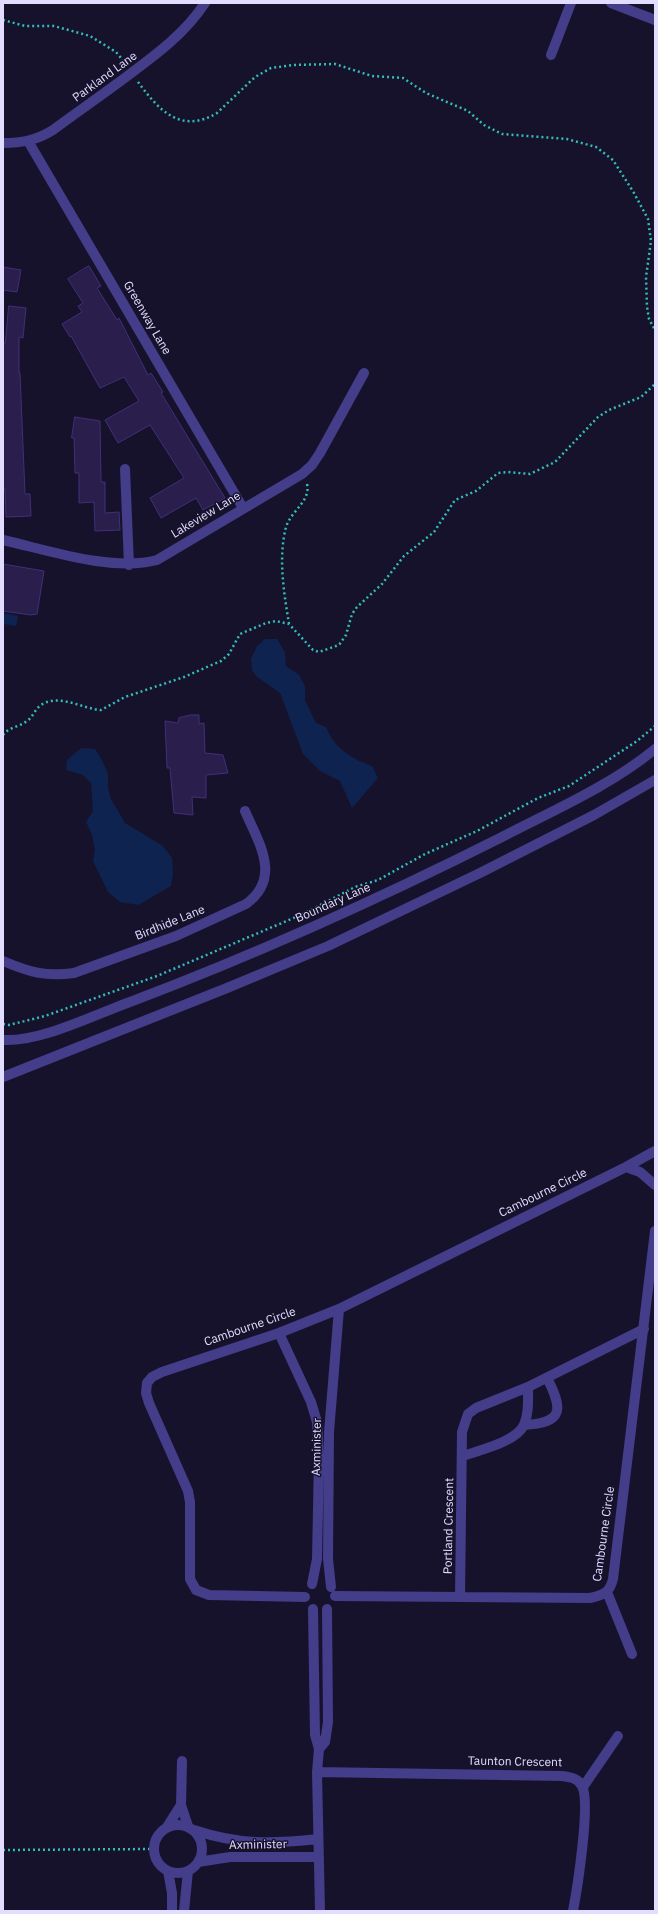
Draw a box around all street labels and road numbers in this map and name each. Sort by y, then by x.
street label: Parkland Lane [70,49,140,105]
street label: Greenway Lane [120,279,174,357]
street label: Lakeview Lane [169,489,243,541]
street label: Boundary Lane [293,880,373,926]
street label: Birdhide Lane [133,902,207,944]
street label: Cambourne Circle [497,1165,589,1221]
street label: Cambourne Circle [202,1305,298,1349]
street label: Axminister [309,1418,325,1476]
street label: Portland Crescent [441,1478,457,1574]
street label: Cambourne Circle [590,1485,618,1583]
street label: Taunton Crescent [468,1754,562,1770]
street label: Axminister [229,1837,287,1853]

